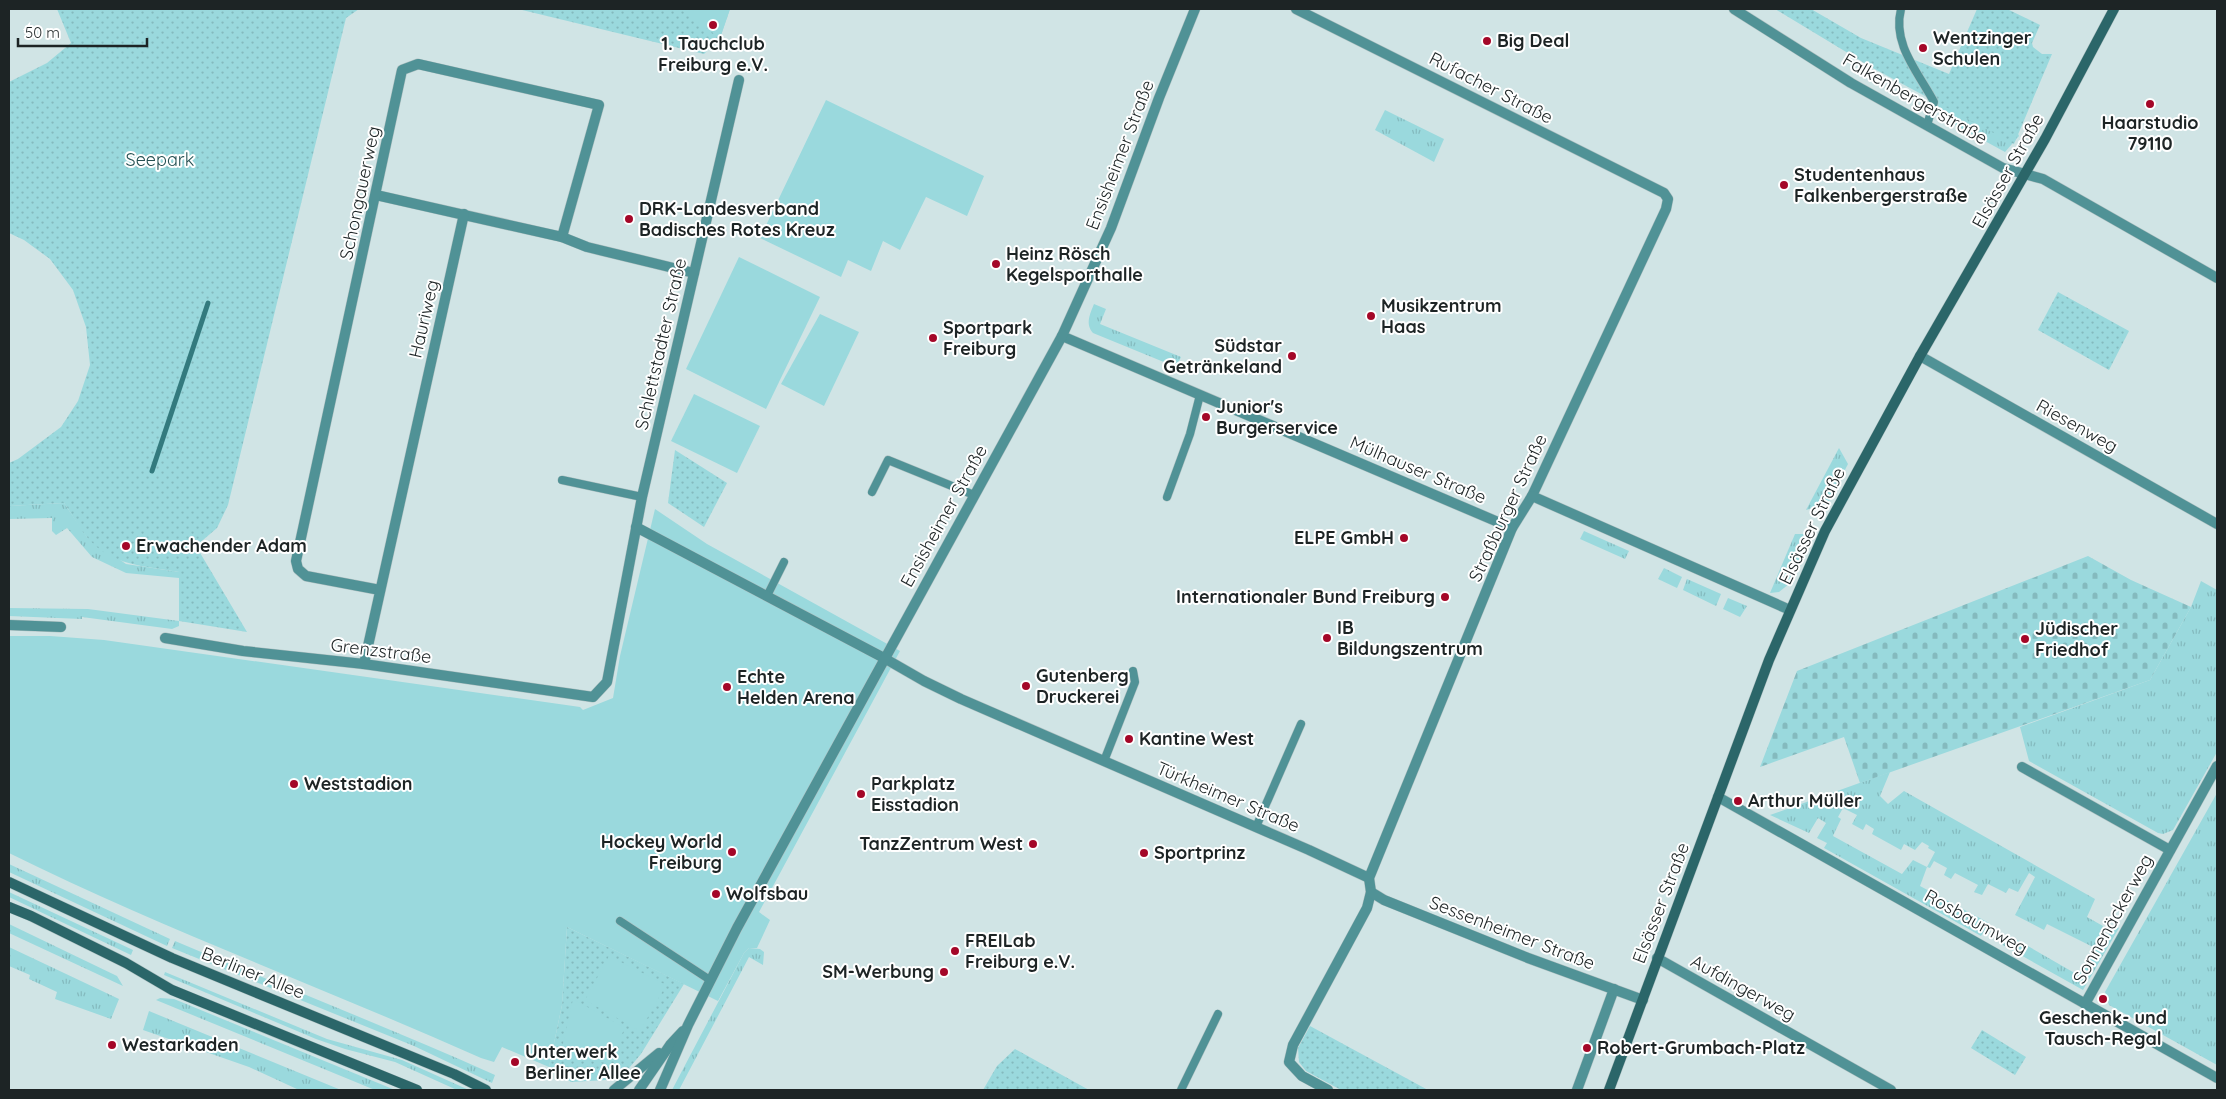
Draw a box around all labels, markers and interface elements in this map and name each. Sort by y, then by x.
scale bar [18,15,146,47]
marker: 1. Tauchclub Freiburg e.V. [707,19,719,31]
text: 50 m [25,23,60,42]
place label: Wentzinger Schulen [1933,26,2032,70]
place label: Big Deal [1497,29,1569,52]
place label: 1. Tauchclub Freiburg e.V. [658,32,768,76]
marker: Big Deal [1481,35,1493,47]
marker: Wentzinger Schulen [1917,42,1929,54]
street label: Rufacher Straße [1425,46,1557,129]
street label: Falkenbergerstraße [1839,48,1992,149]
street label: Ensisheimer Straße [1080,76,1159,233]
marker: Haarstudio 79110 [2144,98,2156,110]
street label: Elsässer Straße [1967,109,2049,232]
place label: Haarstudio 79110 [2102,111,2198,155]
street label: Schongauerweg [334,124,385,262]
park label: Seepark [126,148,194,171]
place label: Studentenhaus Falkenbergerstraße [1794,163,1968,207]
marker: Studentenhaus Falkenbergerstraße [1778,179,1790,191]
place label: DRK-Landesverband Badisches Rotes Kreuz [639,197,835,241]
marker: DRK-Landesverband Badisches Rotes Kreuz [623,213,635,225]
place label: Heinz Rösch Kegelsporthalle [1006,242,1143,286]
street label: Schlettstadter Straße [630,256,691,432]
marker: Heinz Rösch Kegelsporthalle [990,258,1002,270]
street label: Hauriweg [403,278,444,360]
place label: Musikzentrum Haas [1381,294,1502,338]
marker: Musikzentrum Haas [1365,310,1377,322]
place label: Sportpark Freiburg [943,316,1032,360]
marker: Sportpark Freiburg [927,332,939,344]
place label: Südstar Getränkeland [1163,334,1282,378]
marker: Südstar Getränkeland [1286,350,1298,362]
street label: Riesenweg [2032,394,2122,457]
place label: Junior's Burgerservice [1216,395,1338,439]
marker: Junior's Burgerservice [1200,411,1212,423]
street label: Mülhauser Straße [1347,430,1490,509]
street label: Straßburger Straße [1463,430,1552,585]
street label: Ensisheimer Straße [895,441,992,591]
street label: Elsässer Straße [1773,463,1850,588]
place label: ELPE GmbH [1294,526,1394,549]
marker: ELPE GmbH [1398,532,1410,544]
place label: Erwachender Adam [136,534,307,557]
marker: Erwachender Adam [120,540,132,552]
place label: Internationaler Bund Freiburg [1176,585,1435,608]
marker: Internationaler Bund Freiburg [1439,591,1451,603]
place label: IB Bildungszentrum [1337,616,1483,660]
place label: Jüdischer Friedhof [2035,617,2118,661]
marker: IB Bildungszentrum [1321,632,1333,644]
street label: Grenzstraße [329,633,433,668]
marker: Jüdischer Friedhof [2019,633,2031,645]
place label: Gutenberg Druckerei [1036,664,1129,708]
place label: Echte Helden Arena [737,665,855,709]
marker: Gutenberg Druckerei [1020,680,1032,692]
marker: Echte Helden Arena [721,681,733,693]
place label: Kantine West [1139,727,1254,750]
marker: Kantine West [1123,733,1135,745]
street label: Türkheimer Straße [1153,756,1303,837]
place label: Weststadion [304,772,413,795]
place label: Parkplatz Eisstadion [871,772,959,816]
marker: Weststadion [288,778,300,790]
marker: Parkplatz Eisstadion [855,788,867,800]
place label: Arthur Müller [1748,789,1862,812]
marker: Arthur Müller [1732,795,1744,807]
place label: Hockey World Freiburg [601,830,722,874]
place label: TanzZentrum West [859,832,1023,855]
marker: TanzZentrum West [1027,838,1039,850]
street label: Elsässer Straße [1627,839,1694,967]
place label: Sportprinz [1154,841,1246,864]
marker: Hockey World Freiburg [726,846,738,858]
marker: Sportprinz [1138,847,1150,859]
street label: Sonnenäckerweg [2067,850,2158,988]
place label: Wolfsbau [726,882,808,905]
street label: Rosbaumweg [1921,884,2032,959]
marker: Wolfsbau [710,888,722,900]
street label: Sessenheimer Straße [1426,890,1598,975]
place label: FREILab Freiburg e.V. [965,929,1075,973]
street label: Berliner Allee [198,941,308,1004]
marker: FREILab Freiburg e.V. [949,945,961,957]
street label: Aufdingerweg [1687,949,1800,1026]
place label: SM-Werbung [822,960,934,983]
marker: SM-Werbung [938,966,950,978]
marker: Geschenk- und Tausch-Regal [2097,993,2109,1005]
place label: Geschenk- und Tausch-Regal [2039,1006,2167,1050]
place label: Westarkaden [122,1033,239,1056]
place label: Robert-Grumbach-Platz [1597,1036,1805,1059]
marker: Westarkaden [106,1039,118,1051]
place label: Unterwerk Berliner Allee [525,1040,641,1084]
marker: Robert-Grumbach-Platz [1581,1042,1593,1054]
marker: Unterwerk Berliner Allee [509,1056,521,1068]

